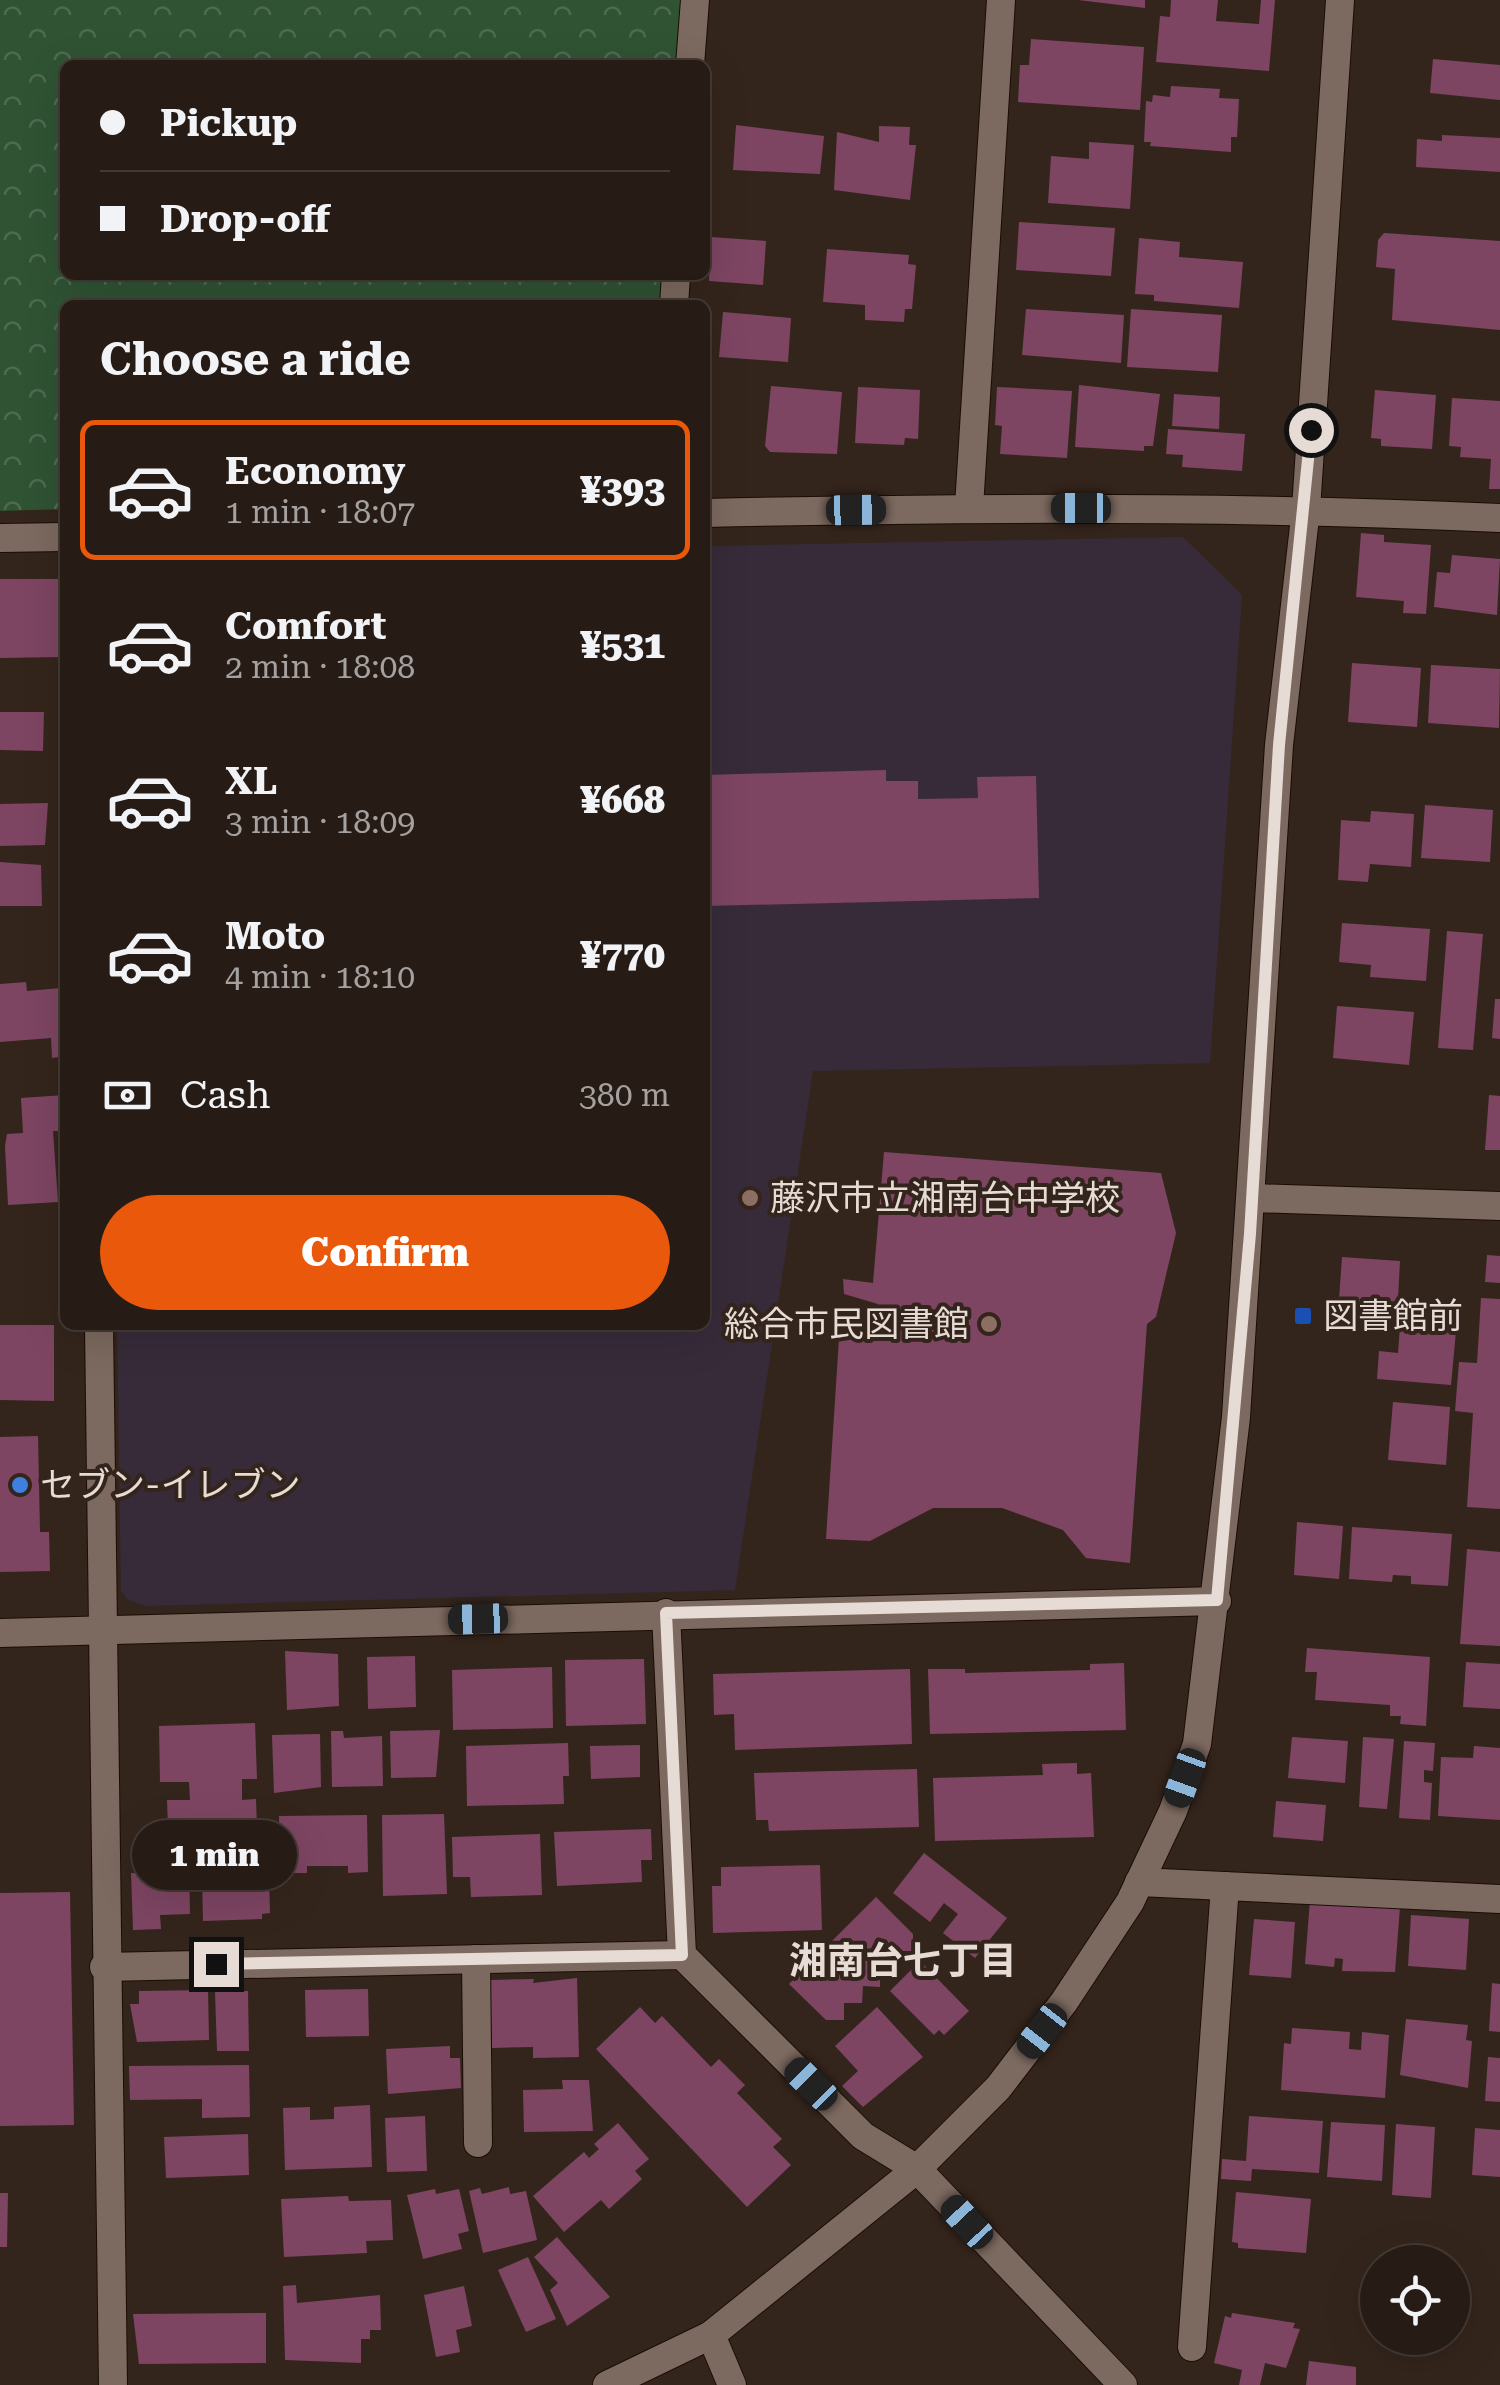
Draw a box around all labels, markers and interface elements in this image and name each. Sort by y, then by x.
text: Pickup [160,101,297,145]
text: Drop-off [160,197,330,241]
text: Choose a ride [100,333,411,386]
route start [1289,408,1334,453]
icon: car [105,445,195,535]
text: Economy [225,449,405,493]
text: ¥393 [580,468,665,512]
text: 1 min · 18:07 [225,493,415,531]
car [1051,493,1111,523]
car [826,494,886,526]
icon: car [105,600,195,690]
text: Comfort [225,604,386,648]
text: ¥531 [580,623,665,667]
text: 2 min · 18:08 [225,648,415,686]
icon: car [105,755,195,845]
text: XL [225,759,277,803]
text: ¥668 [580,778,665,822]
text: 3 min · 18:09 [225,803,415,841]
icon: car [105,910,195,1000]
text: Moto [225,914,325,958]
text: ¥770 [580,933,665,977]
text: 4 min · 18:10 [225,958,415,996]
icon: cash [100,1068,155,1123]
text: Cash [180,1073,270,1117]
text: 380 m [579,1076,670,1114]
place label: 藤沢市立湘南台中学校 [770,1178,1120,1219]
marker: 藤沢市立湘南台中学校 [739,1187,761,1209]
button: Confirm [100,1195,670,1310]
place label: 図書館前 [1323,1296,1463,1337]
place label: 総合市民図書館 [724,1304,969,1345]
marker: 図書館前 [1292,1305,1314,1327]
marker: 総合市民図書館 [978,1313,1000,1335]
place label: セブン-イレブン [40,1465,300,1506]
marker: セブン-イレブン [9,1474,31,1496]
car [447,1603,509,1635]
car [1161,1745,1209,1811]
callout: 1 min [134,1819,298,1889]
text: 1 min [170,1836,259,1874]
district label: 湘南台七丁目 [789,1939,1017,1983]
route end [194,1942,239,1987]
car [1012,1998,1072,2064]
car [779,2052,843,2116]
car [936,2190,998,2254]
map controls [1360,2245,1470,2355]
button: locate [1360,2245,1470,2355]

